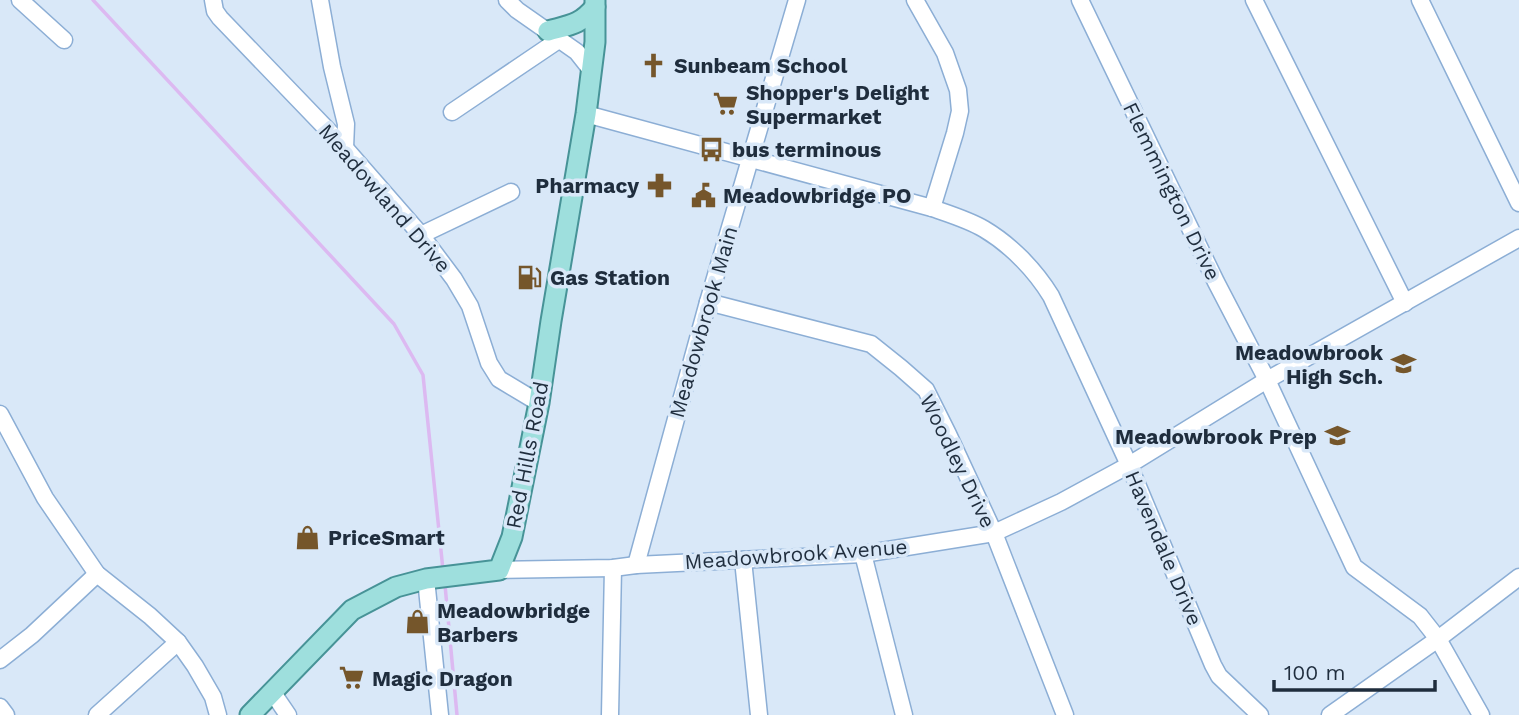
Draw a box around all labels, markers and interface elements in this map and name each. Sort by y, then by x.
church icon: Sunbeam School [640,51,668,79]
place label: Sunbeam School [674,53,847,78]
place label: Shopper's Delight Supermarket [746,80,929,129]
supermarket icon: Shopper's Delight Supermarket [712,90,740,118]
street label: Flemmington Drive [1118,98,1226,284]
street label: Meadowland Drive [314,119,456,277]
bus stop icon: bus terminous [698,135,726,163]
place label: bus terminous [732,137,881,162]
pharmacy icon: Pharmacy [645,171,673,199]
place label: Pharmacy [535,173,639,198]
public building icon: Meadowbridge PO [689,181,717,209]
place label: Meadowbridge PO [723,183,912,208]
street label: Meadowbrook Main [664,223,742,421]
fuel station icon: Gas Station [516,263,544,291]
place label: Gas Station [550,265,670,290]
place label: Meadowbrook High Sch. [1235,340,1384,389]
school or university icon: Meadowbrook High Sch. [1389,350,1417,378]
street label: Red Hills Road [500,379,554,531]
street label: Woodley Drive [915,390,1001,532]
school or university icon: Meadowbrook Prep [1323,422,1351,450]
place label: Meadowbrook Prep [1115,424,1317,449]
street label: Havendale Drive [1120,467,1208,629]
shop icon: PriceSmart [294,523,322,551]
place label: PriceSmart [328,525,445,550]
street label: Meadowbrook Avenue [684,534,908,574]
place label: Meadowbridge Barbers [437,598,590,647]
shop icon: Meadowbridge Barbers [403,608,431,636]
scale bar [1274,648,1435,692]
text: 100 m [1284,660,1346,685]
supermarket icon: Magic Dragon [338,664,366,692]
place label: Magic Dragon [372,666,513,691]

